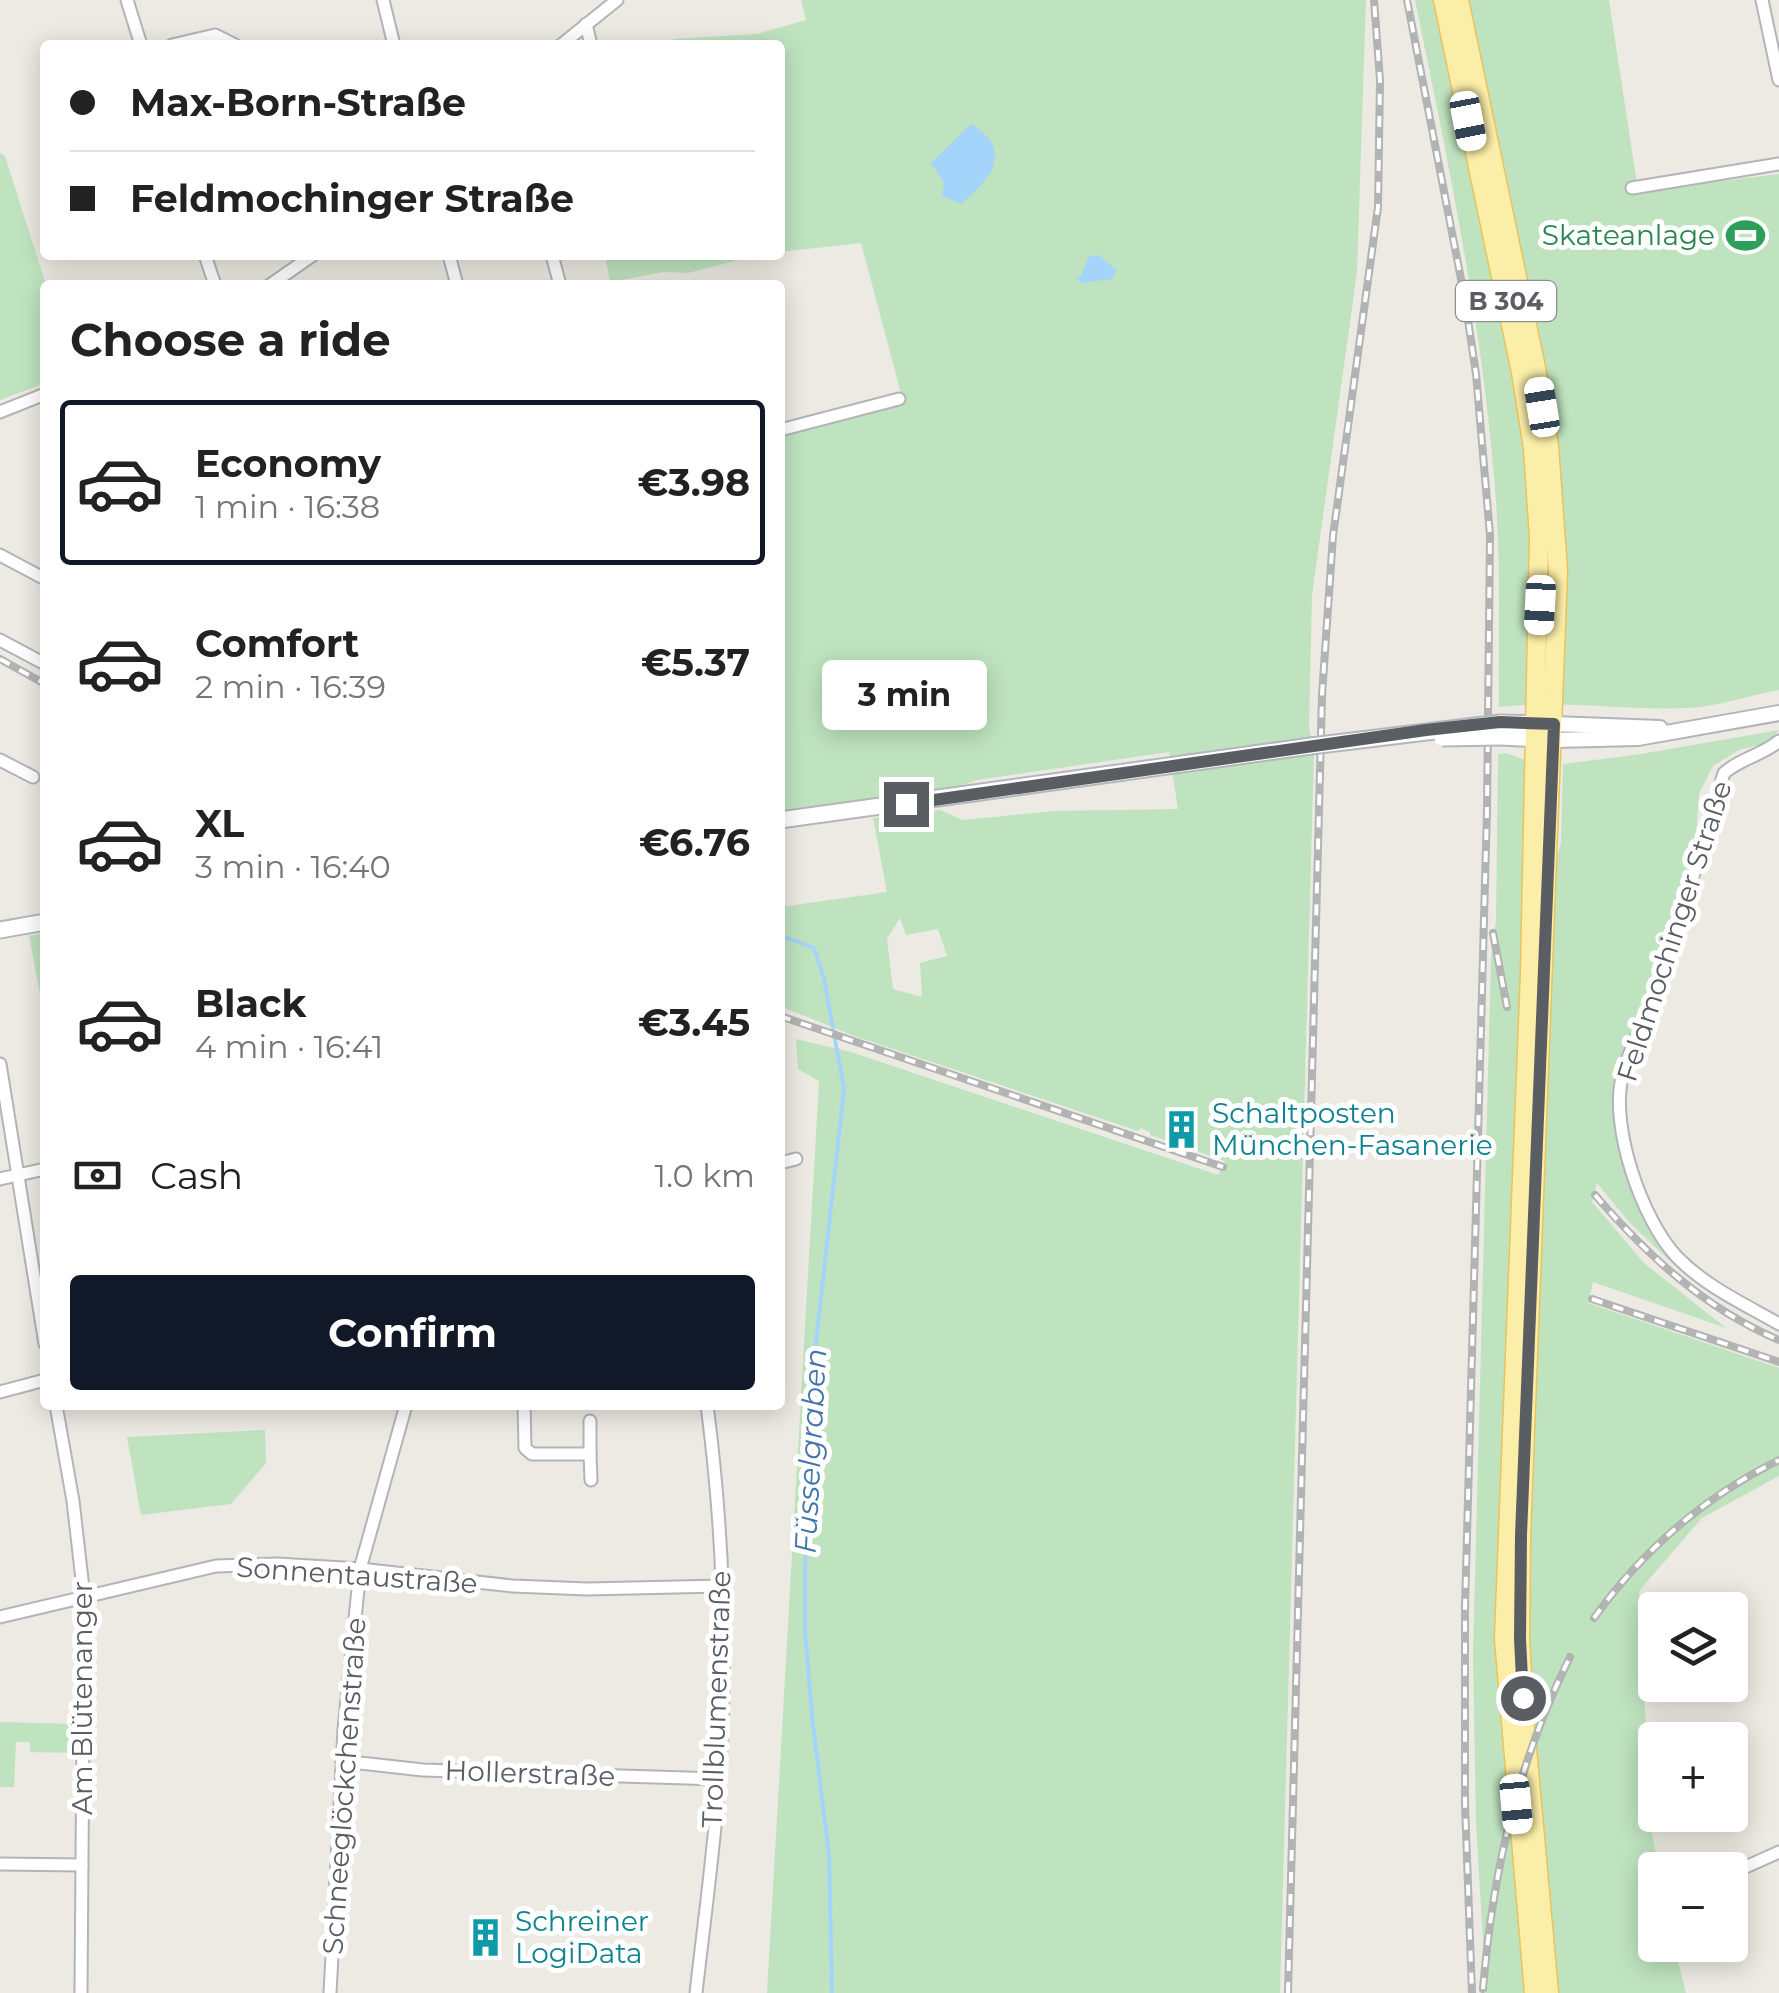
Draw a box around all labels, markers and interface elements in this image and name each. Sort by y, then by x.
text: Max-Born-Straße [130,79,466,126]
car [1448,89,1488,153]
text: Feldmochinger Straße [130,175,574,222]
sports icon: Skateanlage [1724,214,1766,256]
place label: Skateanlage [1542,218,1715,252]
road number: B 304 [1456,281,1556,321]
text: Choose a ride [70,312,391,367]
car [1522,375,1562,439]
icon: car [75,438,165,528]
text: Economy [195,440,381,487]
text: €3.98 [637,459,750,506]
text: 1 min · 16:38 [195,487,380,526]
car [1523,574,1557,636]
icon: car [75,618,165,708]
text: Comfort [195,620,359,667]
text: €5.37 [641,639,750,686]
callout: 3 min [824,659,988,729]
text: 2 min · 16:39 [195,667,386,706]
text: 3 min [858,675,951,714]
street label: Feldmochinger Straße [1609,776,1739,1086]
route end [884,782,929,827]
icon: car [75,798,165,888]
text: XL [195,800,244,847]
text: €6.76 [639,819,750,866]
text: 3 min · 16:40 [195,847,391,886]
icon: car [75,978,165,1068]
text: Black [195,980,306,1027]
text: €3.45 [638,999,750,1046]
text: 4 min · 16:41 [195,1027,383,1066]
place label: Schaltposten München-Fasanerie [1212,1096,1493,1162]
building icon: Schaltposten München-Fasanerie [1161,1108,1203,1150]
icon: cash [70,1148,125,1203]
text: Cash [150,1152,243,1199]
text: 1.0 km [655,1156,755,1195]
button: Confirm [70,1275,755,1390]
water label: Füsselgraben [787,1347,834,1554]
street label: Sonnentaustraße [235,1550,479,1600]
street label: Trollblumenstraße [695,1570,737,1828]
street label: Am Blütenanger [65,1581,99,1815]
map controls [1638,1592,1748,1962]
button: layers [1638,1592,1748,1702]
street label: Schneeglöckchenstraße [315,1616,373,1956]
route start [1501,1676,1546,1721]
button: + [1638,1722,1748,1832]
street label: Hollerstraße [444,1753,616,1793]
car [1498,1773,1534,1835]
button: − [1638,1852,1748,1962]
place label: Schreiner LogiData [515,1904,649,1970]
building icon: Schreiner LogiData [464,1916,506,1958]

